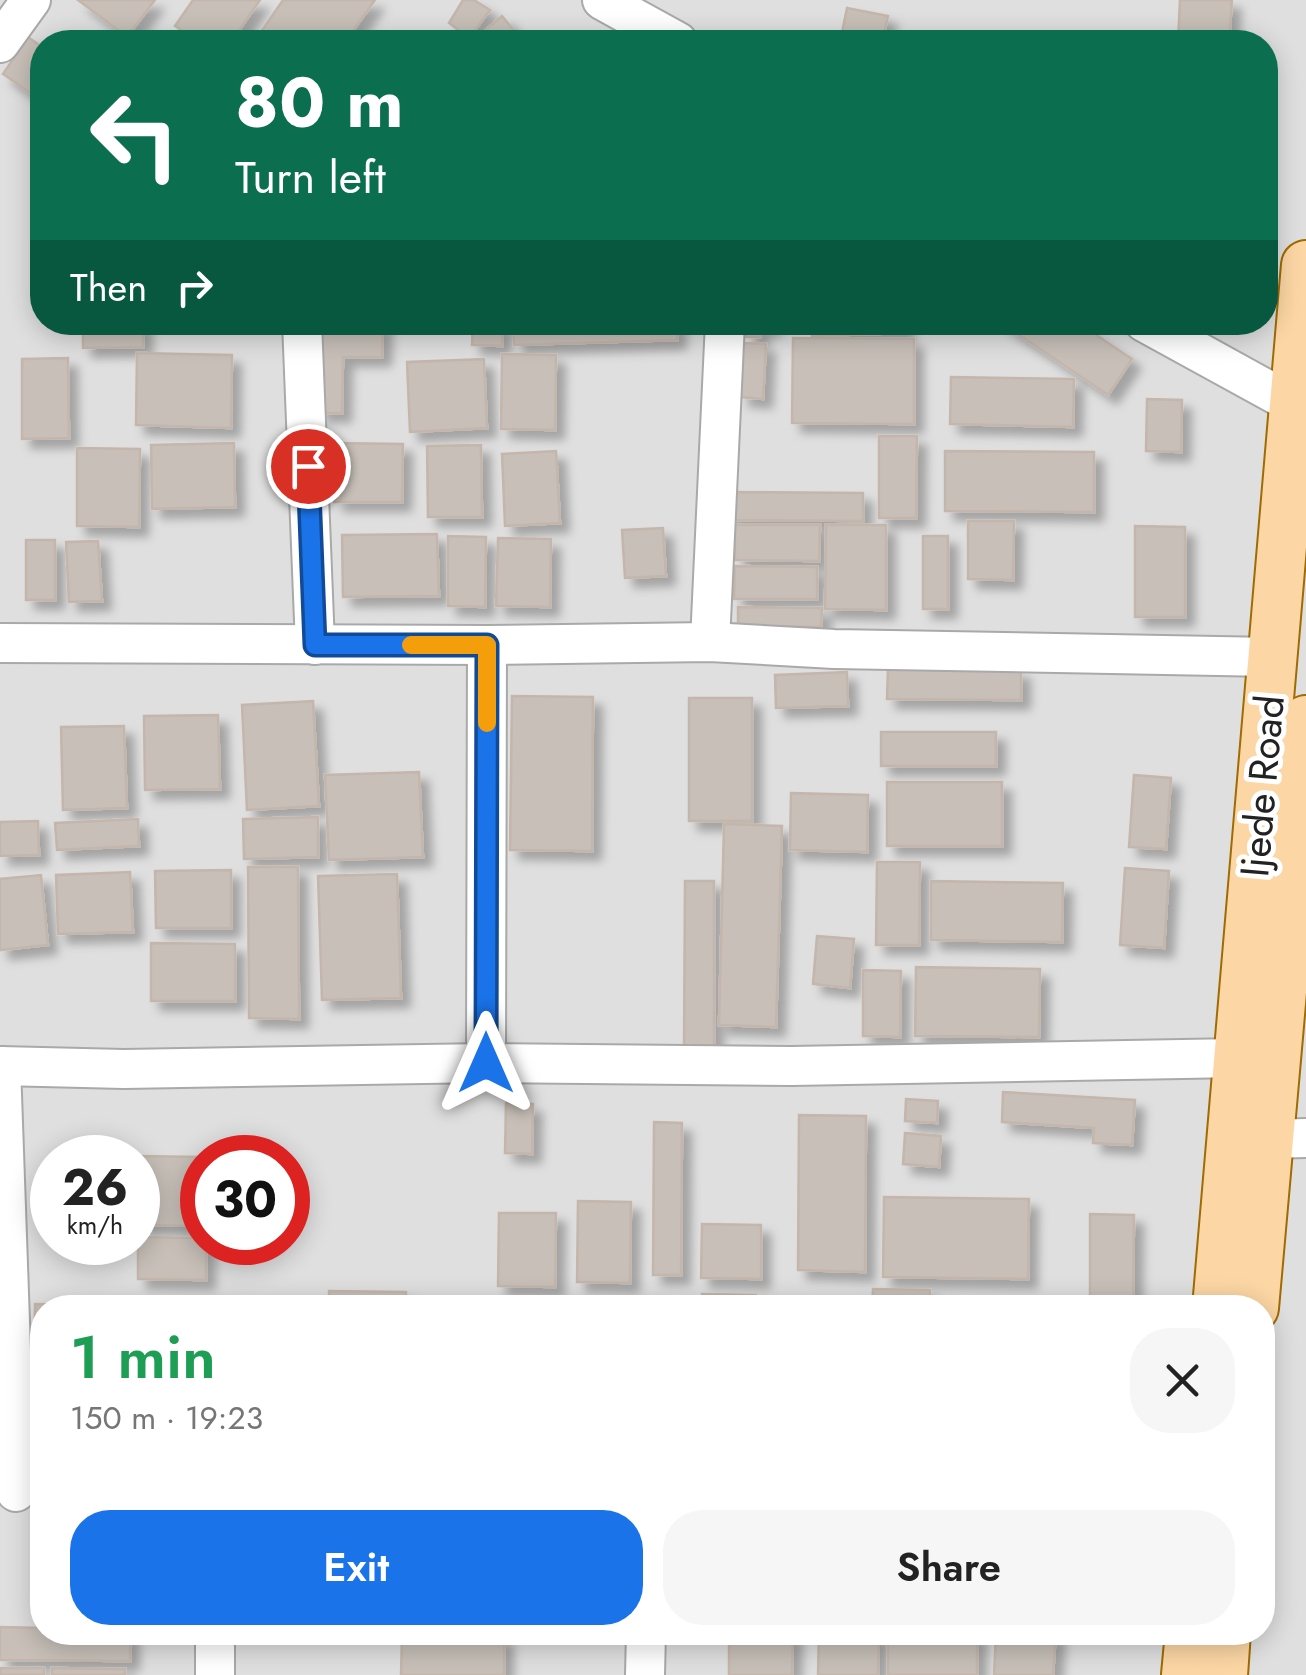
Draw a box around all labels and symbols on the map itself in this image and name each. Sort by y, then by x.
pin [266,424,351,509]
street label: Ijede Road [1225,693,1299,879]
position arrow [434,1011,538,1115]
speed limit sign: 30 [180,1135,310,1265]

